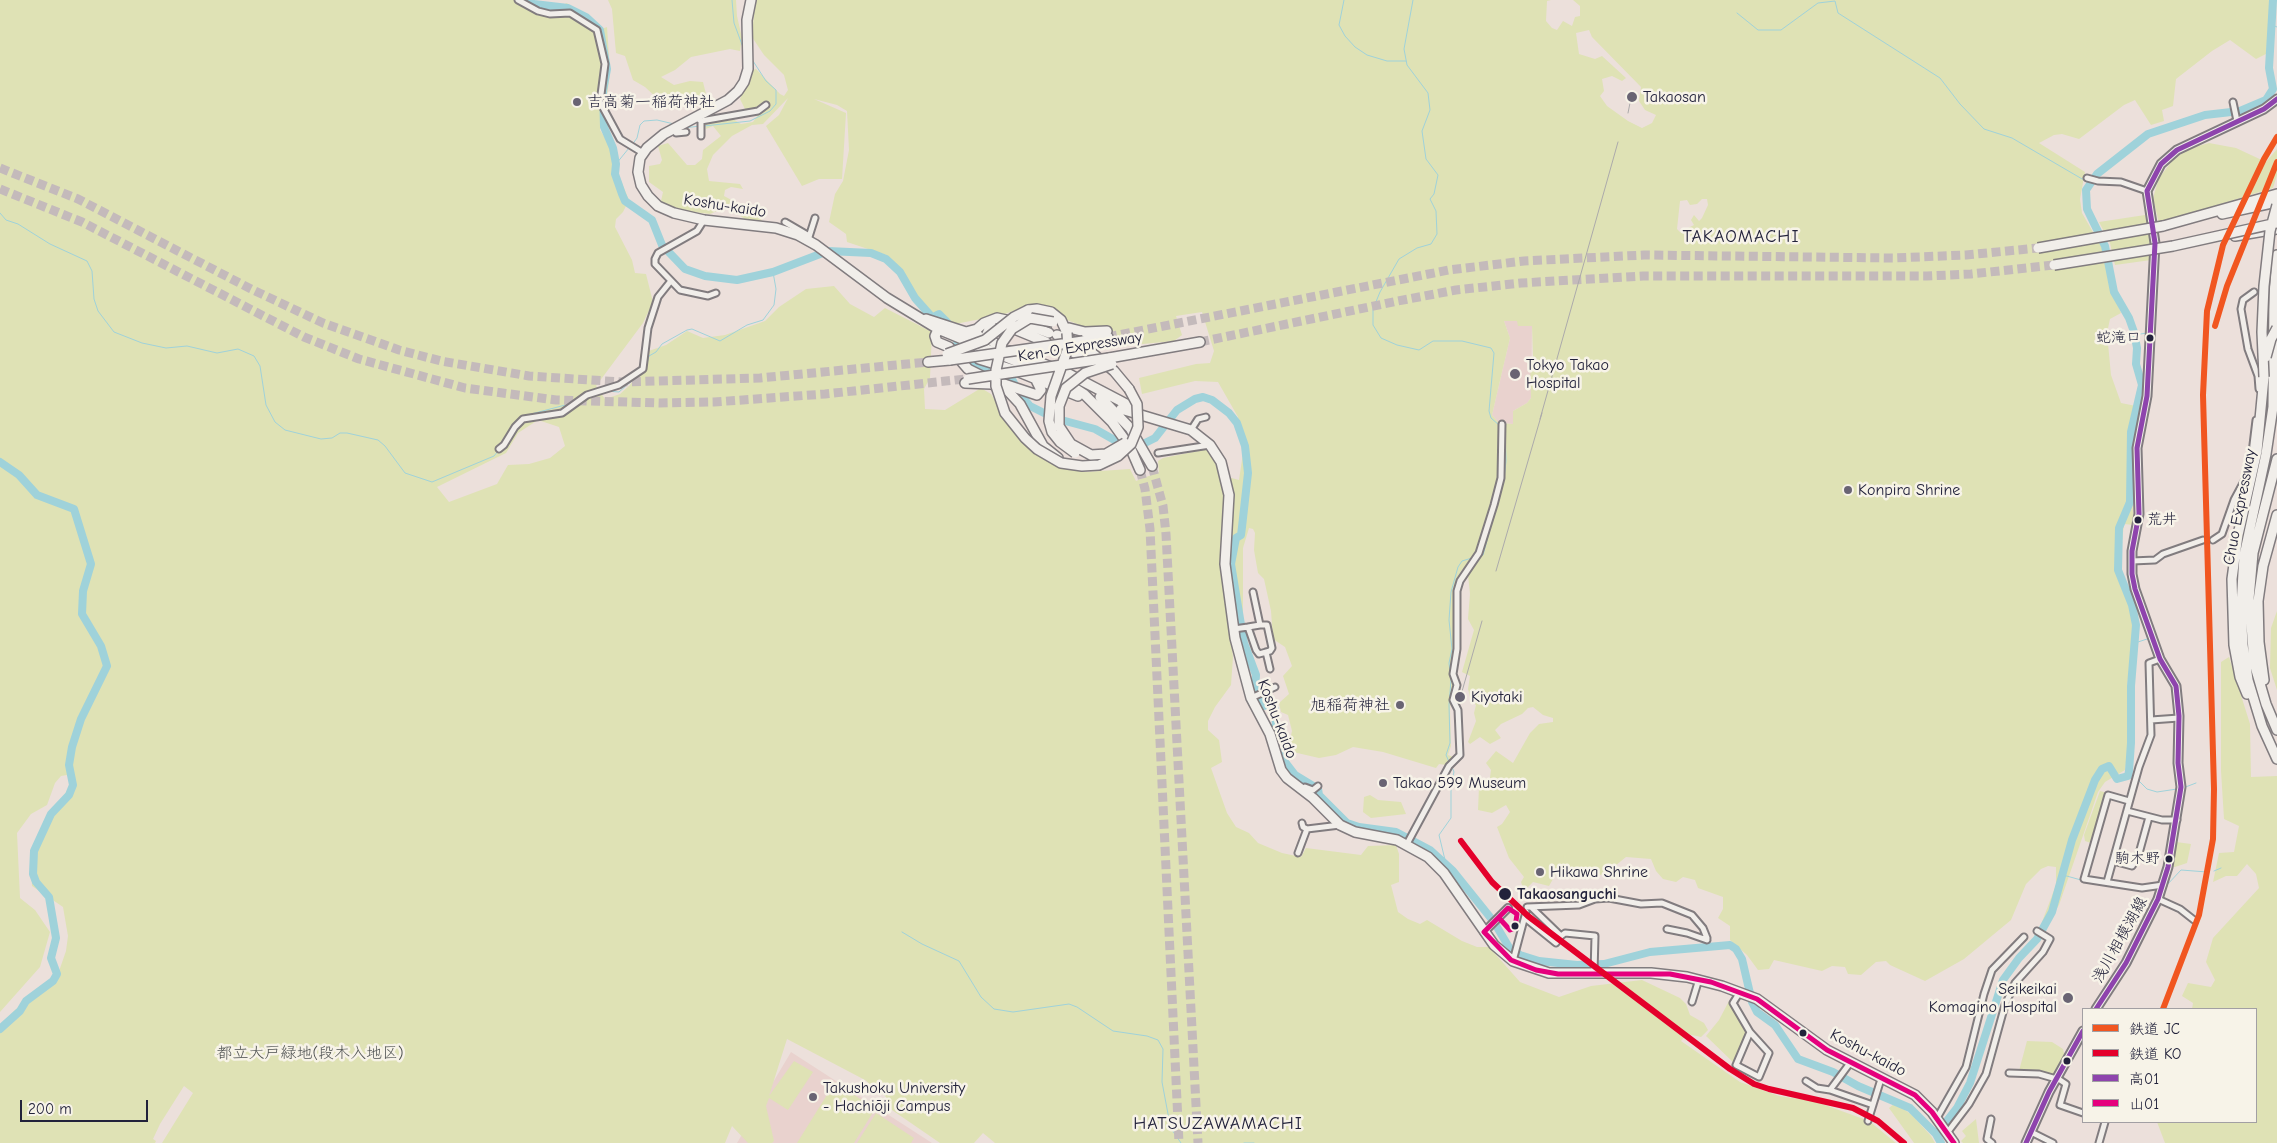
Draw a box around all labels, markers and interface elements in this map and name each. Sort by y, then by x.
place label: Takaosan [1643,87,1706,107]
marker: Takaosan [1625,90,1639,104]
place label: 吉高菊一稲荷神社 [587,92,715,112]
marker: 吉高菊一稲荷神社 [571,96,583,108]
street label: Koshu-kaido [682,190,768,222]
district label: TAKAOMACHI [1681,226,1801,248]
street label: Ken-O Expressway [1016,328,1144,366]
place label: 蛇滝口 [2096,329,2141,347]
marker: 蛇滝口 [2145,333,2155,343]
place label: Tokyo Takao Hospital [1526,355,1609,393]
marker: Tokyo Takao Hospital [1508,367,1522,381]
street label: Chuo Expressway [2219,447,2261,567]
place label: Konpira Shrine [1858,480,1960,500]
marker: Konpira Shrine [1842,484,1854,496]
place label: 荒井 [2147,511,2177,529]
marker: 荒井 [2133,515,2143,525]
street label: Koshu-kaido [1253,677,1301,761]
place label: Kiyotaki [1471,687,1523,707]
marker: Kiyotaki [1453,690,1467,704]
place label: 旭稲荷神社 [1310,695,1390,715]
marker: 旭稲荷神社 [1394,699,1406,711]
place label: Takao 599 Museum [1393,773,1526,793]
marker: Takao 599 Museum [1377,777,1389,789]
place label: 駒木野 [2115,850,2160,868]
marker: 駒木野 [2164,854,2174,864]
place label: Hikawa Shrine [1550,862,1648,882]
marker: Hikawa Shrine [1534,866,1546,878]
place label: Takaosanguchi [1517,884,1617,904]
marker: Takaosanguchi [1497,886,1513,902]
street label: 浅川相模湖線 [2088,893,2152,987]
unlabelled marker [1510,921,1520,931]
place label: Seikeikai Komagino Hospital [1929,979,2057,1017]
marker: Seikeikai Komagino Hospital [2061,991,2075,1005]
legend [2082,1008,2257,1123]
text: 鉄道 JC [2129,1020,2180,1038]
street label: Koshu-kaido [1827,1025,1909,1081]
unlabelled marker [1798,1028,1808,1038]
park label: 都立大戸緑地(段木入地区) [216,1043,404,1063]
text: 鉄道 KO [2129,1045,2181,1063]
unlabelled marker [2062,1056,2072,1066]
text: 高01 [2129,1070,2159,1088]
place label: Takushoku University - Hachiōji Campus [823,1078,965,1116]
scale bar [22,1090,150,1122]
marker: Takushoku University - Hachiōji Campus [807,1091,819,1103]
text: 山01 [2129,1095,2159,1113]
text: 200 m [28,1100,72,1118]
district label: HATSUZAWAMACHI [1131,1113,1305,1135]

